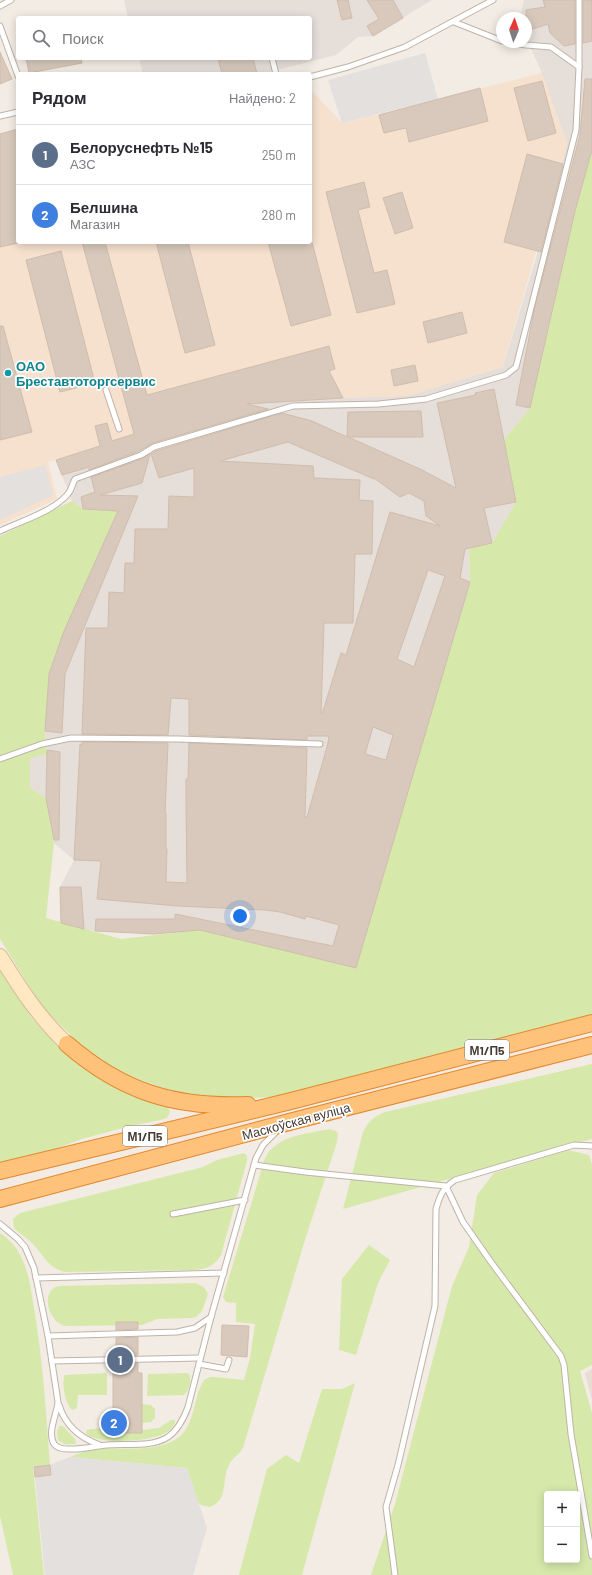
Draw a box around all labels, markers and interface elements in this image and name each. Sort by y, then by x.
north arrow [496,12,532,48]
search box [16,16,312,60]
icon: search [30,27,52,49]
text: Поиск [62,29,104,47]
text: Рядом [32,87,87,107]
text: Найдено: 2 [229,90,296,106]
text: Белоруснефть №15 [70,138,213,156]
text: 1 [43,147,47,163]
text: 250 m [262,147,296,163]
text: АЗС [70,156,96,172]
text: Белшина [70,198,138,216]
text: 2 [41,207,49,223]
text: 280 m [262,207,296,223]
text: Магазин [70,216,120,232]
place label: ОАО Бреставтоторгсервис [16,358,156,389]
marker: ОАО Бреставтоторгсервис [3,368,13,378]
your location [230,906,250,926]
road number: М1/П5 [465,1040,509,1060]
street label: Маскоўская вуліца [240,1099,353,1143]
road number: М1/П5 [123,1126,167,1146]
pin: 1 [107,1345,133,1375]
pin: 2 [101,1408,127,1438]
map controls [544,1491,580,1563]
button: + [544,1491,580,1527]
button: − [544,1527,580,1563]

